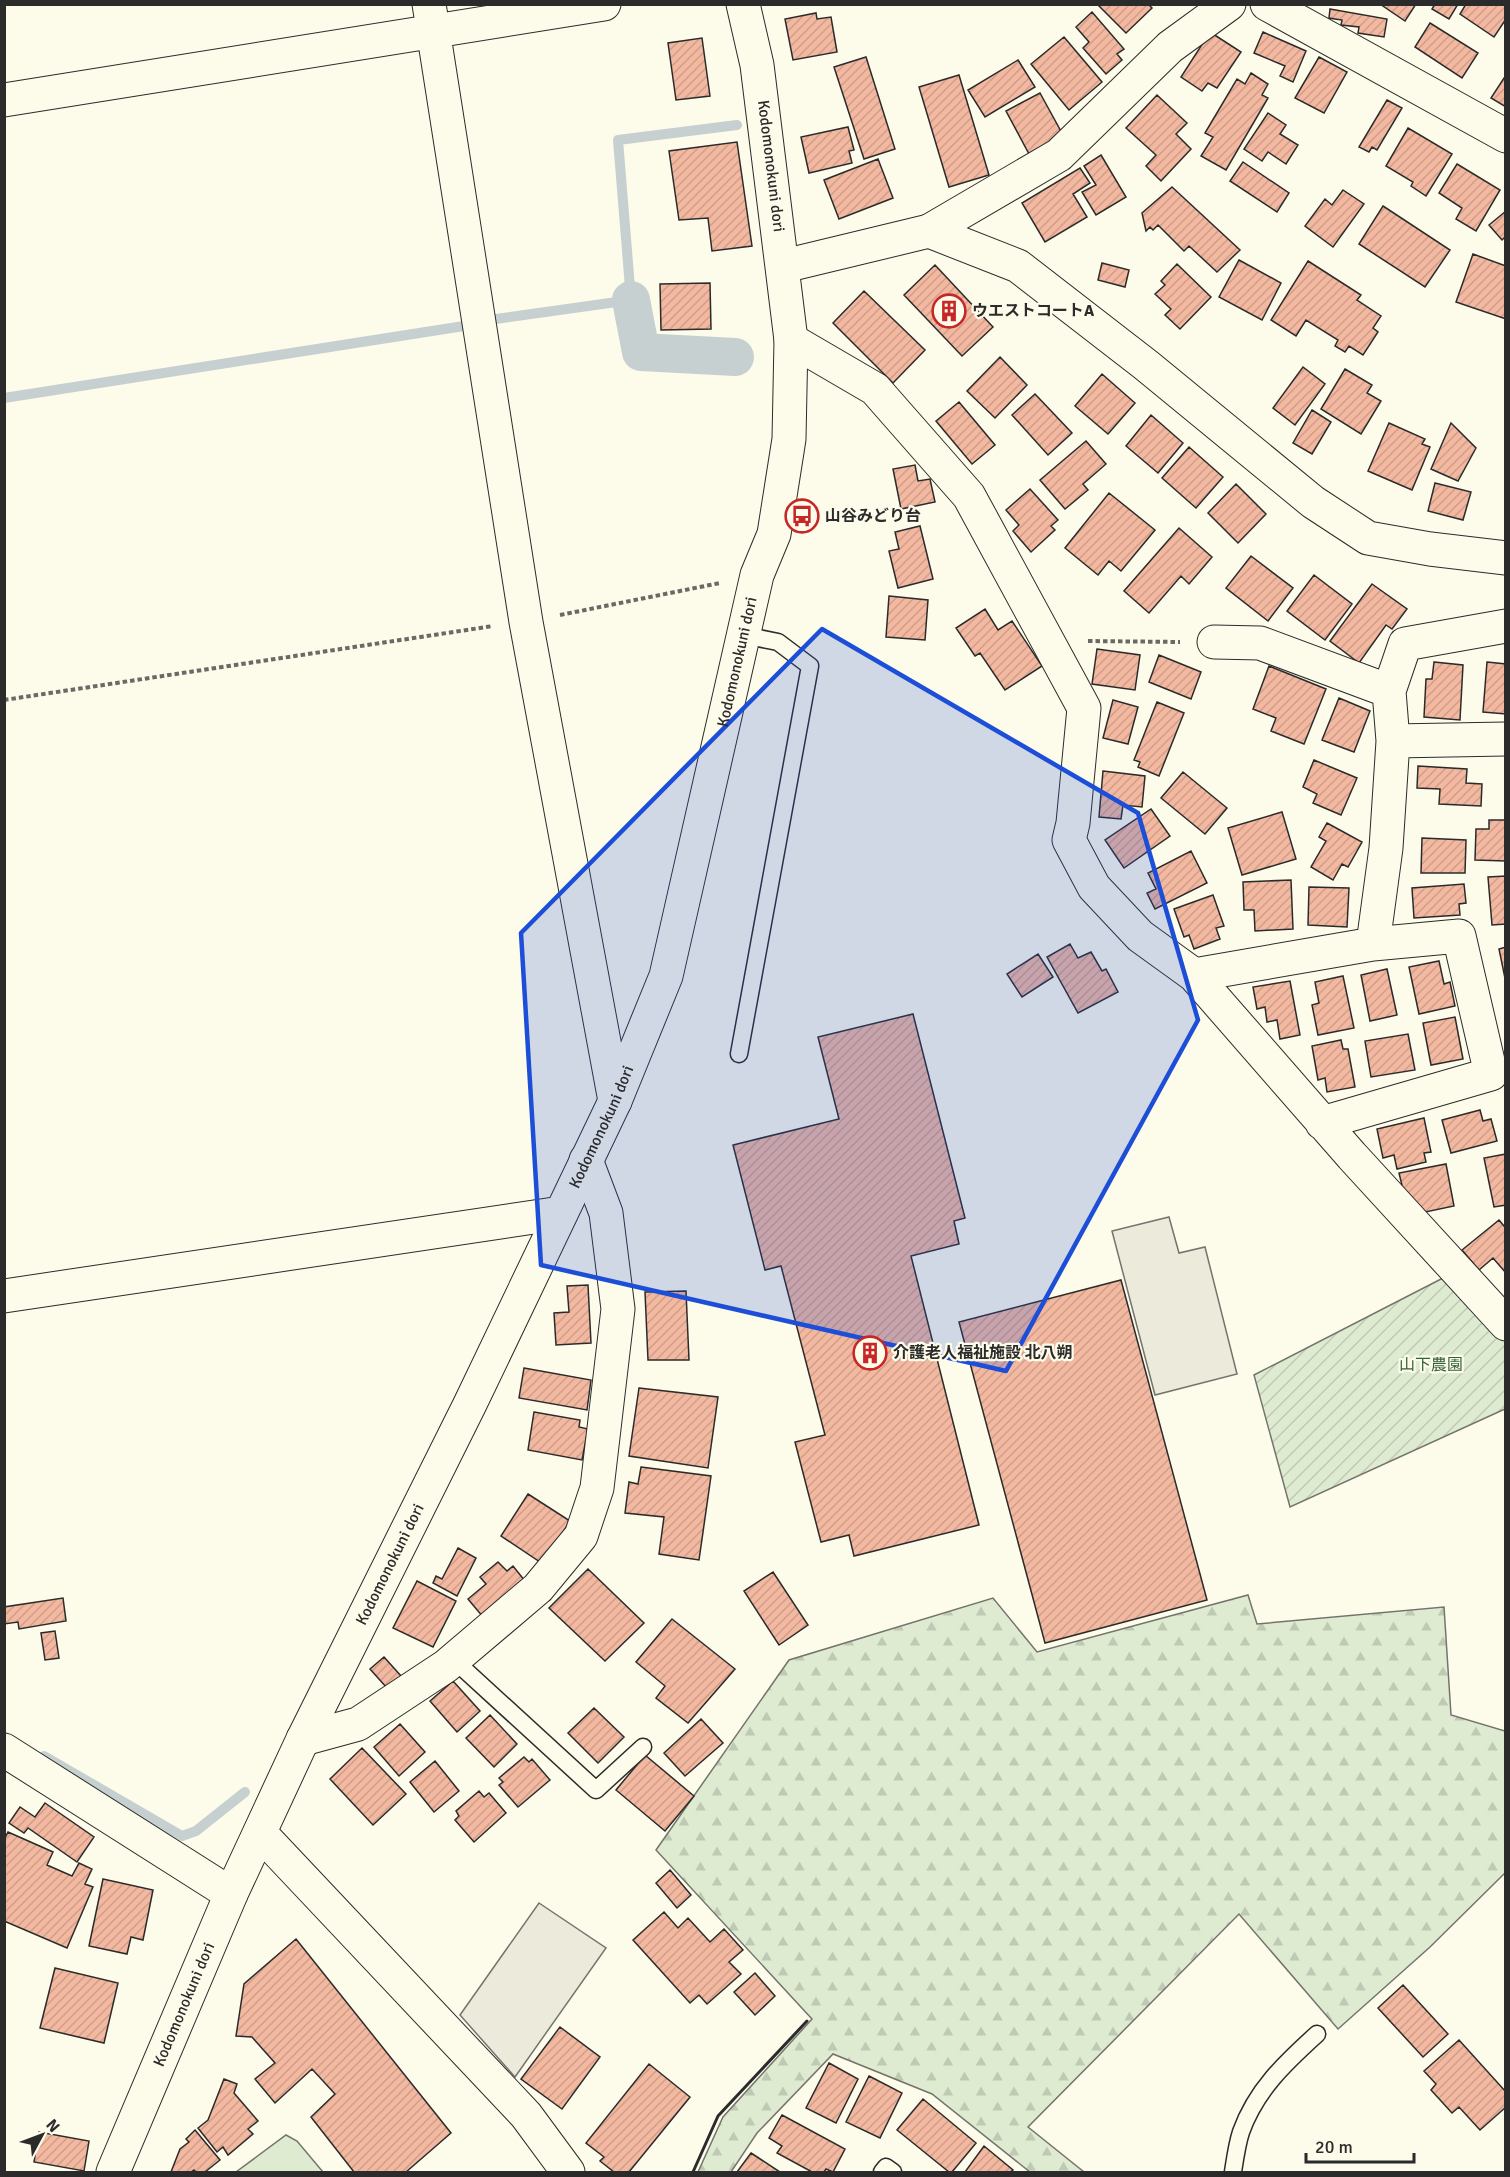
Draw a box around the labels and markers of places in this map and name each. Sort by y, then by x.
building icon: ウエストコートA [931,293,967,329]
place label: ウエストコートA [972,301,1095,321]
bus stop icon: 山谷みどり台 [784,498,820,534]
place label: 山谷みどり台 [825,506,921,526]
building icon: 介護老人福祉施設 北八朔 [852,1335,888,1371]
place label: 介護老人福祉施設 北八朔 [893,1343,1073,1363]

